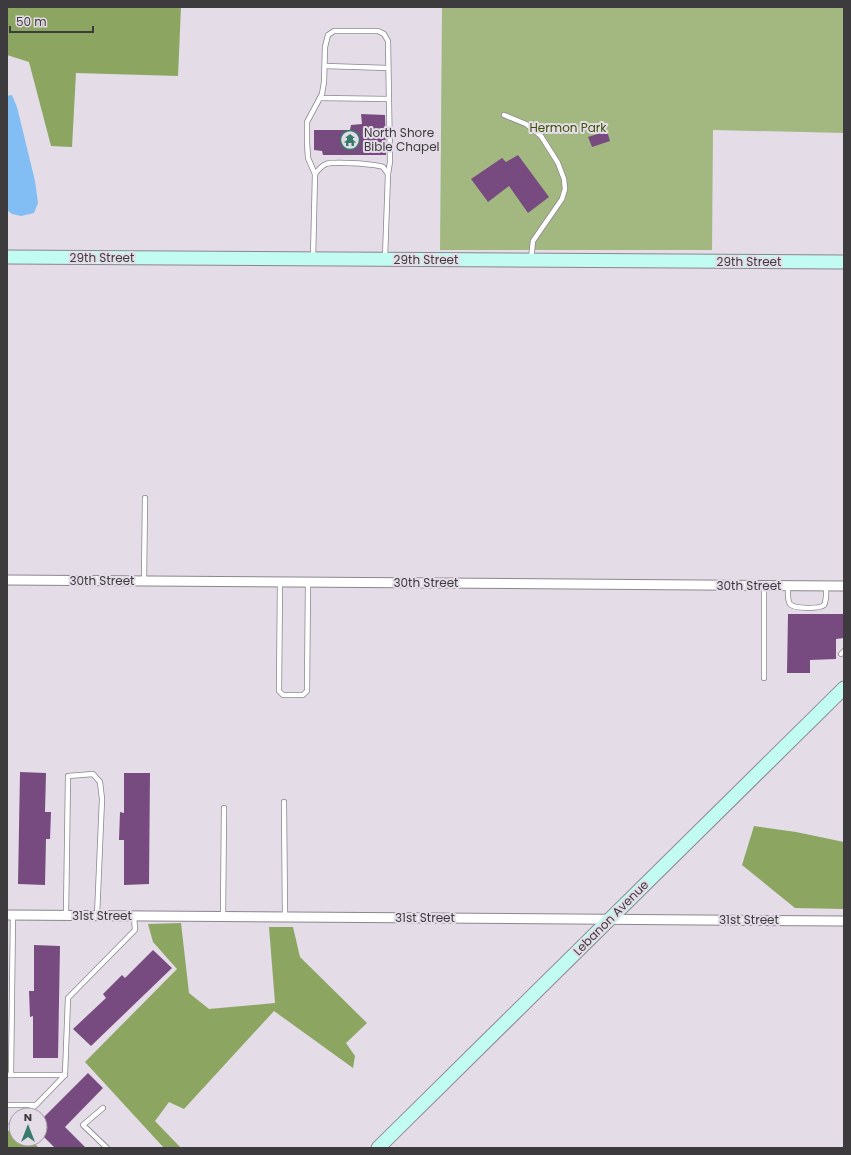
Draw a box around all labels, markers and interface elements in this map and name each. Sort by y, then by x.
scale bar [10,8,93,34]
text: 50 m [16,13,47,30]
park label: Hermon Park [530,119,607,136]
place label: North Shore Bible Chapel [364,124,440,155]
temple icon: North Shore Bible Chapel [339,129,361,151]
street label: 29th Street [70,249,134,266]
street label: 29th Street [394,251,458,268]
street label: 29th Street [717,253,781,270]
street label: 30th Street [70,572,135,589]
street label: 30th Street [394,574,459,591]
street label: 30th Street [717,577,782,594]
street label: Lebanon Avenue [569,876,652,959]
street label: 31st Street [72,907,132,924]
street label: 31st Street [395,909,455,926]
street label: 31st Street [719,911,779,928]
north arrow [8,1107,48,1147]
text: N [24,1109,32,1125]

